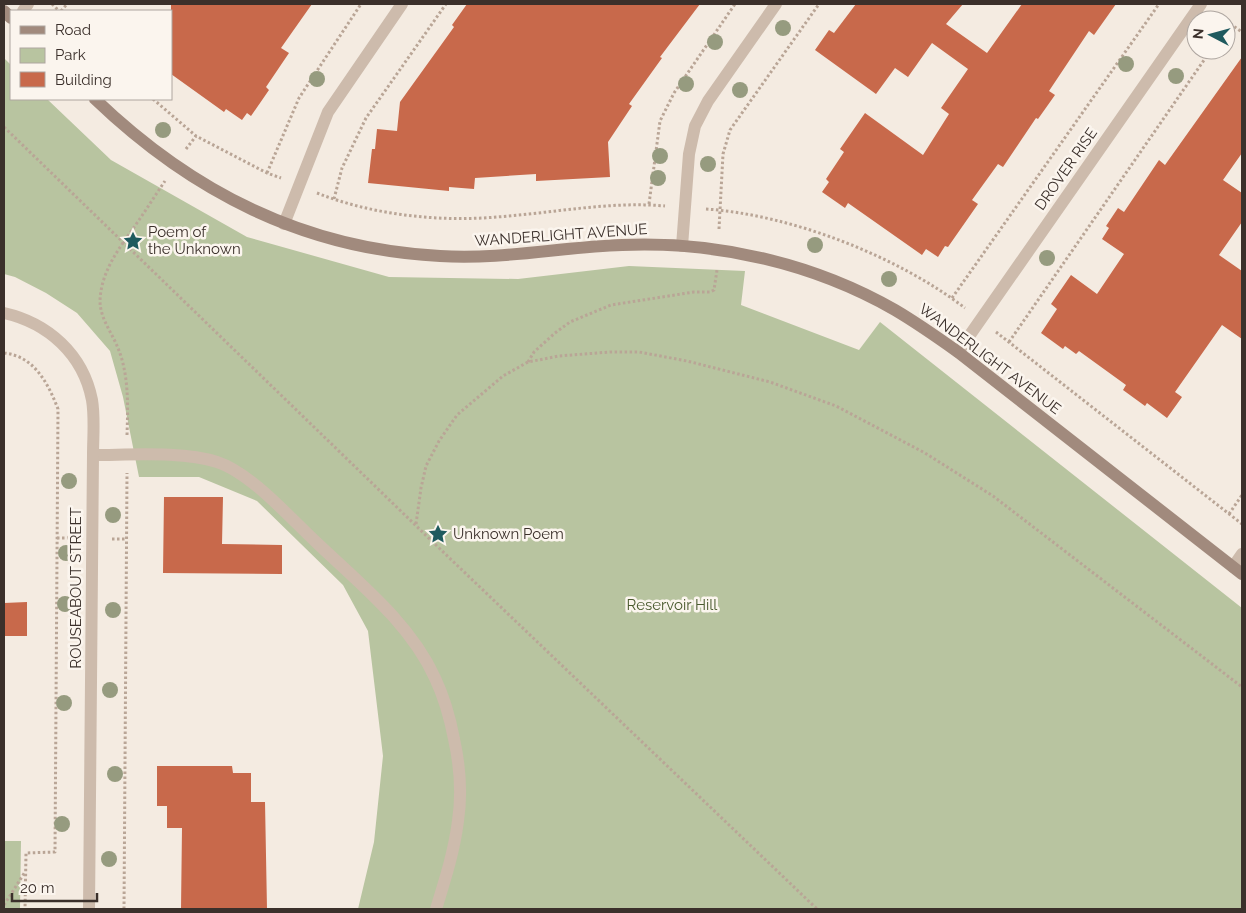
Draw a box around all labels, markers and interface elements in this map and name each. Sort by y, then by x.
legend [10,10,172,100]
north arrow [1186,10,1236,60]
text: Road [55,21,91,39]
text: N [1190,27,1207,40]
text: Park [55,46,86,64]
text: Building [55,71,112,89]
street label: DROVER RISE [1031,124,1101,214]
street label: WANDERLIGHT AVENUE [474,220,648,250]
place label: Poem of the Unknown [148,223,241,258]
place icon: Poem of the Unknown [122,230,144,252]
street label: WANDERLIGHT AVENUE [915,300,1065,418]
street label: ROUSEABOUT STREET [67,507,85,669]
place icon: Unknown Poem [427,523,449,545]
place label: Unknown Poem [453,525,564,543]
park label: Reservoir Hill [627,596,718,614]
scale bar [12,870,98,902]
text: 20 m [20,879,55,897]

